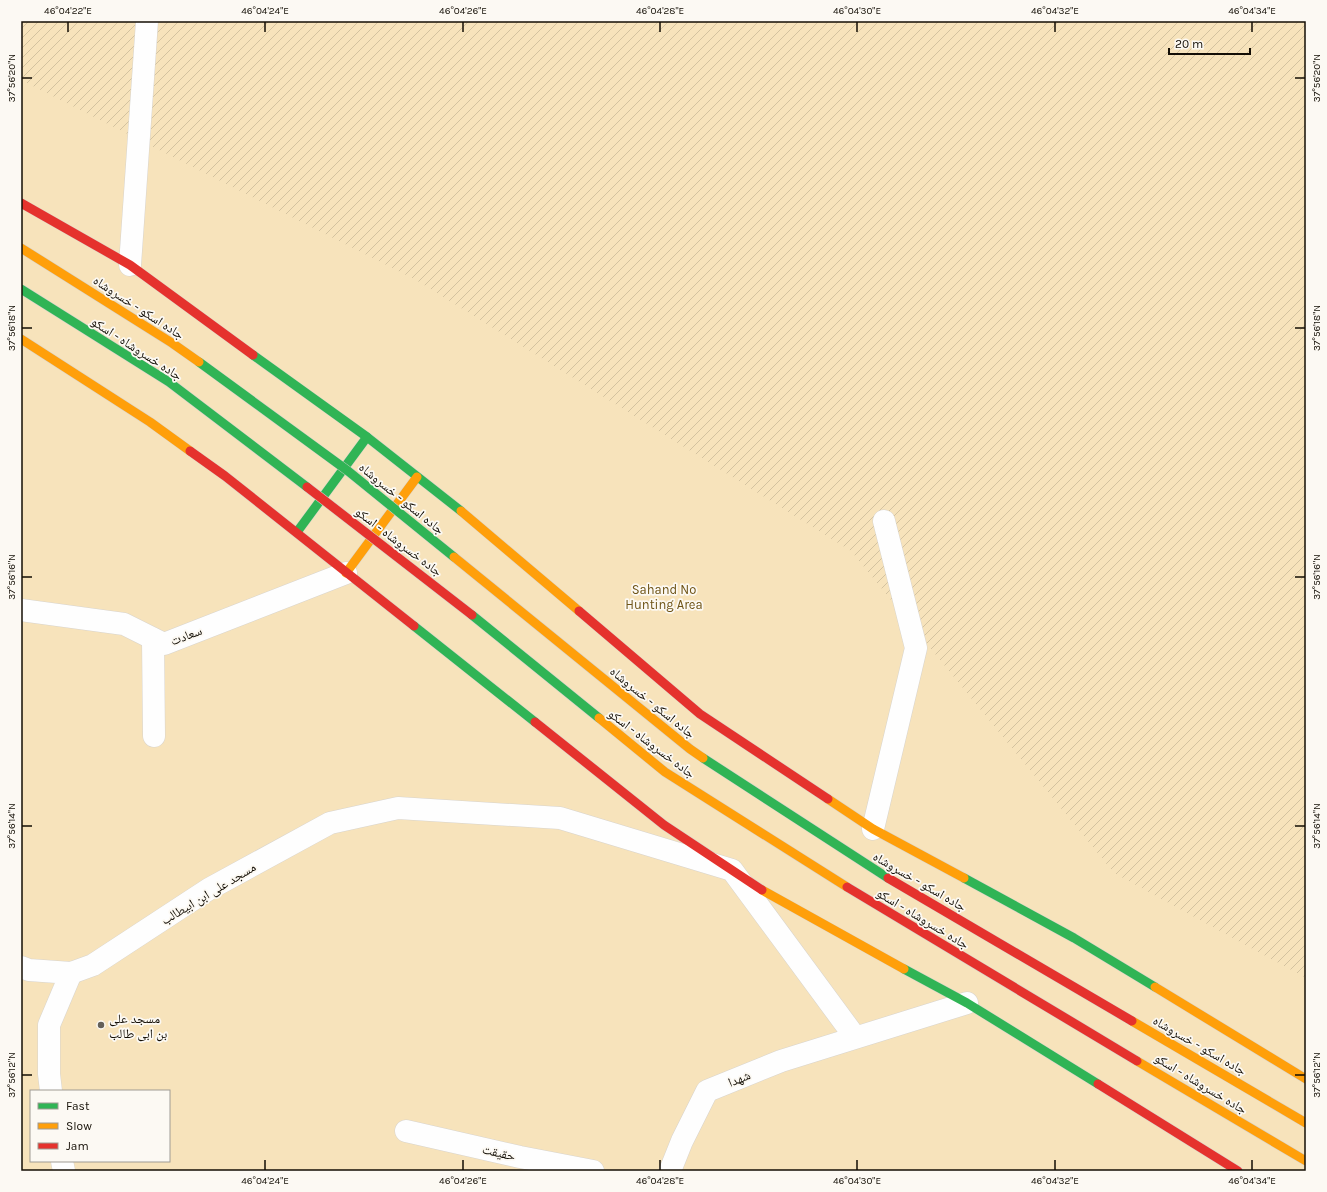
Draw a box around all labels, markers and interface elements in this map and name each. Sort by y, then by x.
text: 46°04'22"E [44,5,92,17]
text: 46°04'24"E [241,5,289,17]
text: 46°04'26"E [439,5,487,17]
text: 46°04'28"E [636,5,684,17]
text: 46°04'30"E [833,5,881,17]
text: 46°04'32"E [1031,5,1079,17]
text: 46°04'34"E [1228,5,1276,17]
scale bar [1169,30,1250,56]
text: 20 m [1175,37,1203,51]
text: 37°56'20"N [6,54,18,102]
text: 37°56'20"N [1311,54,1323,102]
street label: جاده اسکو - خسروشاه [90,273,187,343]
text: 37°56'18"N [6,305,18,351]
text: 37°56'18"N [1311,305,1323,351]
street label: جاده خسروشاه - اسکو [88,314,185,384]
street label: جاده اسکو - خسروشاه [355,459,447,538]
street label: جاده خسروشاه - اسکو [352,504,445,580]
text: 37°56'16"N [6,554,18,600]
text: 37°56'16"N [1311,554,1323,600]
park label: Sahand No Hunting Area [625,582,703,612]
street label: سعادت [168,623,204,648]
street label: جاده اسکو - خسروشاه [606,663,698,742]
street label: جاده خسروشاه - اسکو [605,706,698,782]
text: 37°56'14"N [6,803,18,849]
text: 37°56'14"N [1311,803,1323,849]
street label: جاده اسکو - خسروشاه [870,849,969,915]
street label: مسجد علی ابن ابیطالب [158,859,259,928]
street label: جاده خسروشاه - اسکو [873,885,972,953]
place label: مسجد علی بن ابی طالب [109,1011,167,1042]
street label: جاده اسکو - خسروشاه [1150,1013,1249,1079]
marker: مسجد علی بن ابی طالب [96,1020,106,1030]
street label: جاده خسروشاه - اسکو [1151,1050,1250,1118]
text: 37°56'12"N [6,1052,18,1098]
text: 37°56'12"N [1311,1052,1323,1098]
street label: شهدا [726,1067,753,1090]
legend [30,1090,170,1162]
text: Fast [66,1099,90,1113]
text: Slow [66,1119,92,1133]
text: Jam [66,1139,89,1153]
street label: حقیقت [481,1141,517,1164]
text: 46°04'24"E [241,1175,289,1187]
text: 46°04'26"E [439,1175,487,1187]
text: 46°04'28"E [636,1175,684,1187]
text: 46°04'30"E [833,1175,881,1187]
text: 46°04'32"E [1031,1175,1079,1187]
text: 46°04'34"E [1228,1175,1276,1187]

